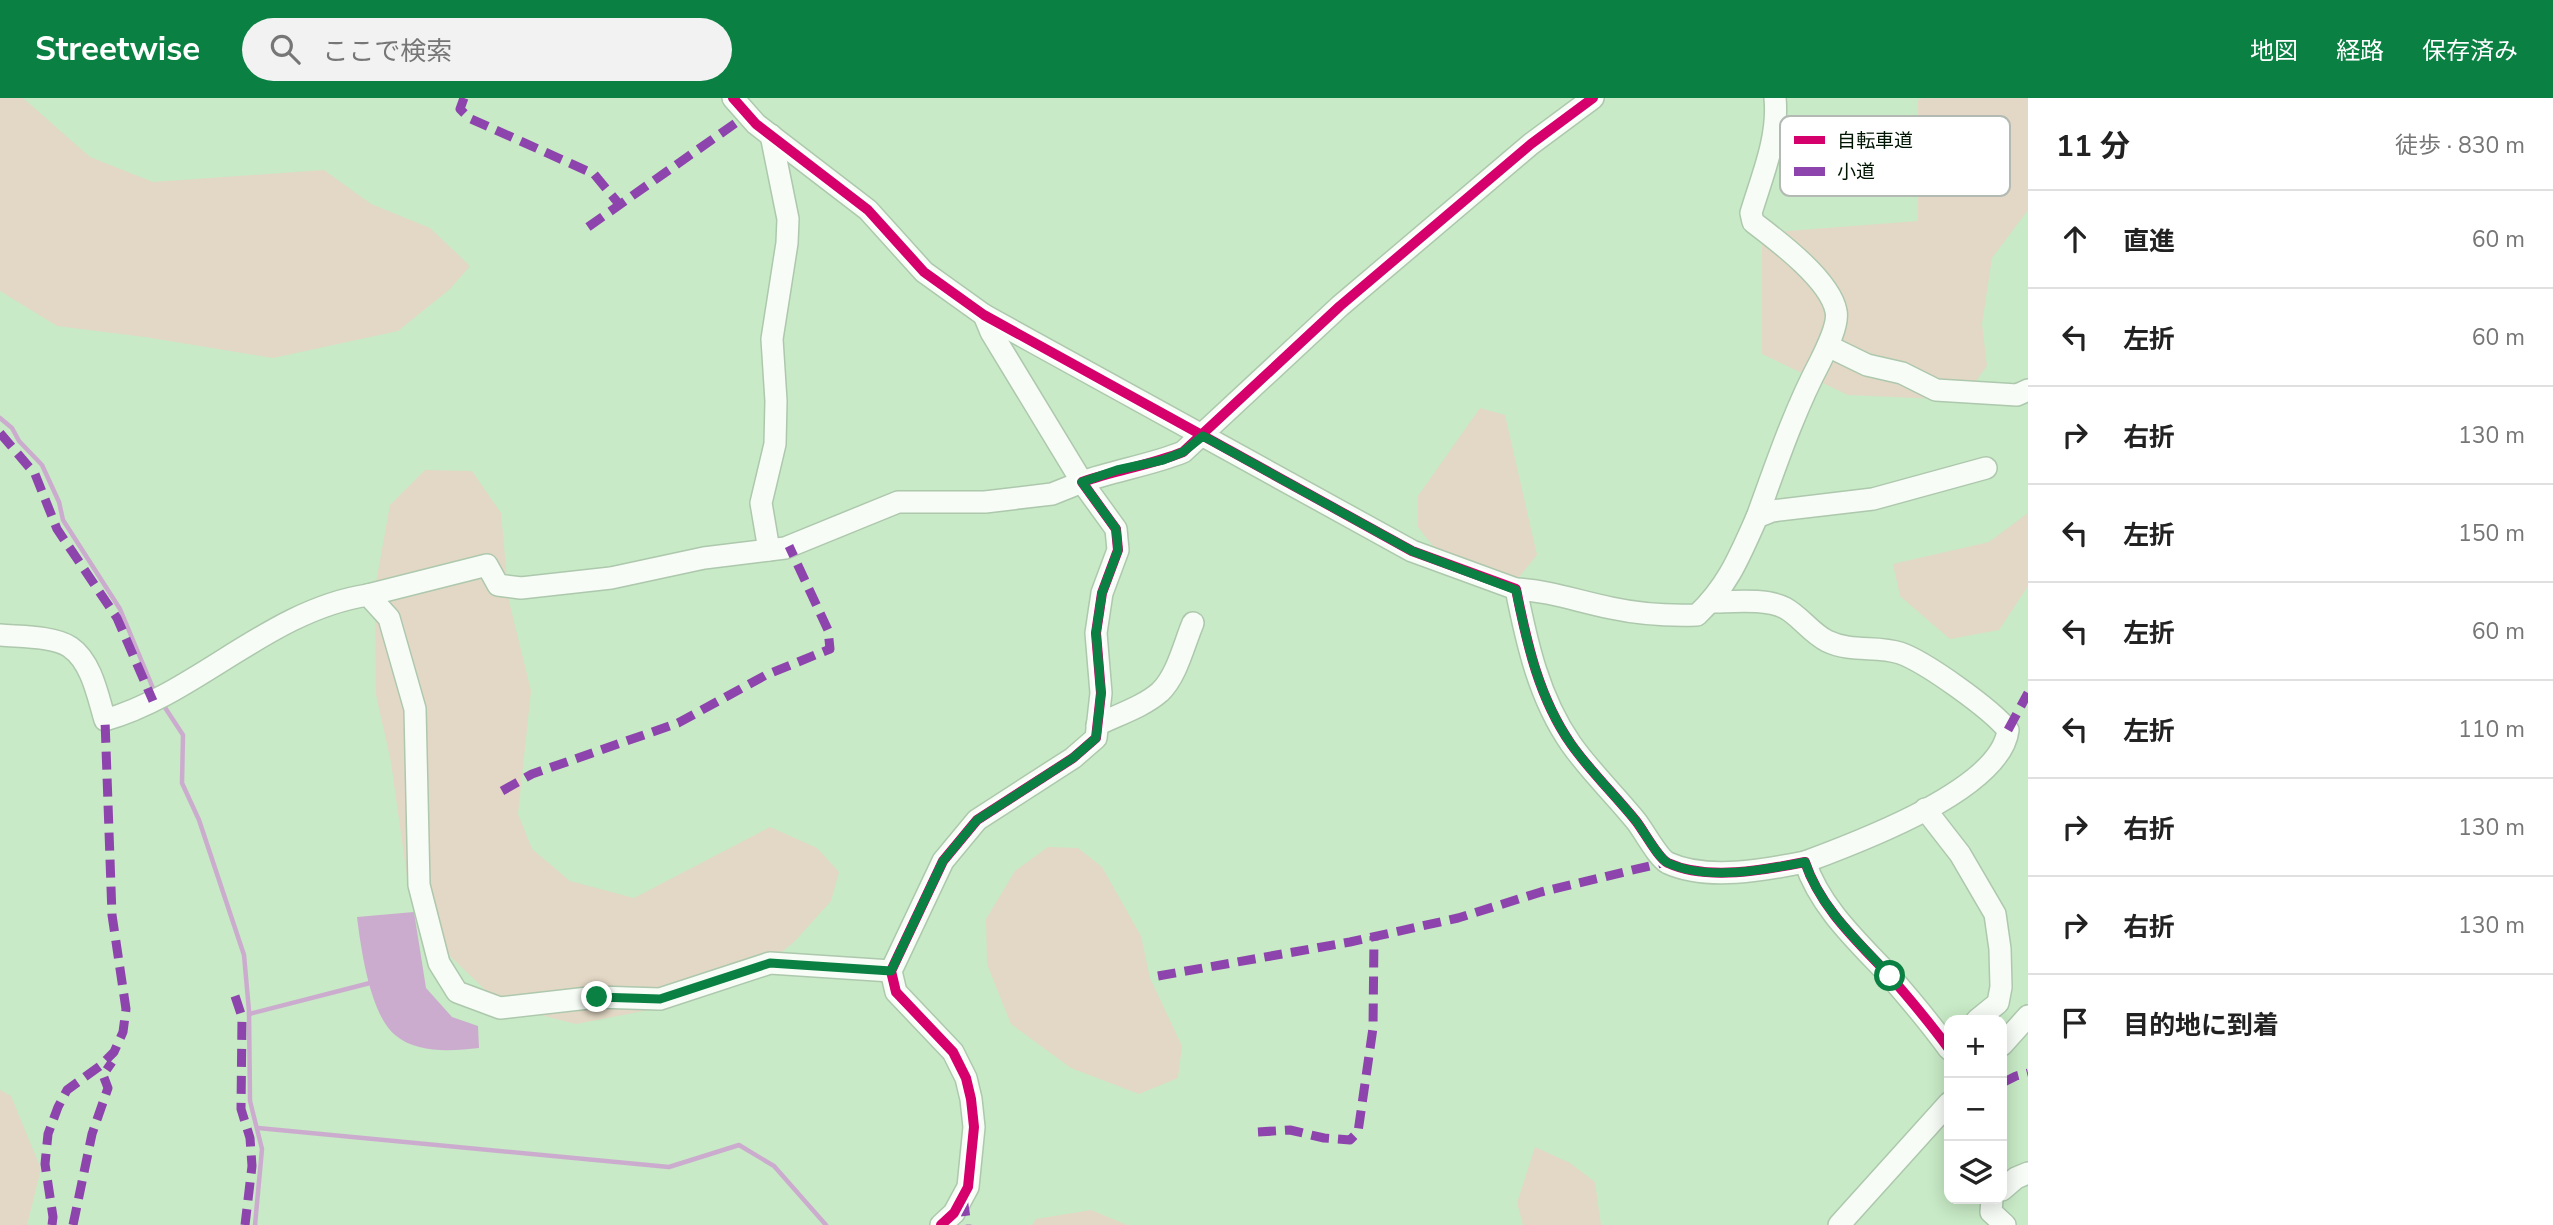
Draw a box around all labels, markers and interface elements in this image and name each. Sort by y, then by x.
search box [242,18,732,81]
text: Streetwise [35,27,200,72]
icon: search [266,30,304,68]
text: ここで検索 [322,34,452,69]
text: 地図 [2250,35,2298,67]
text: 経路 [2336,35,2384,67]
text: 保存済み [2422,35,2518,67]
legend [1780,116,2010,196]
text: 11 分 [2056,126,2130,167]
text: 自転車道 [1837,128,1913,154]
text: 徒歩 · 830 m [2395,130,2525,161]
text: 小道 [1837,159,1875,185]
icon: ahead [2056,220,2094,258]
text: 直進 [2123,224,2175,259]
text: 60 m [2472,224,2525,255]
icon: left [2056,318,2094,356]
text: 左折 [2123,322,2175,357]
text: 60 m [2472,322,2525,353]
icon: right [2056,416,2094,454]
text: 右折 [2123,420,2175,455]
text: 130 m [2458,420,2525,451]
icon: left [2056,514,2094,552]
text: 左折 [2123,518,2175,553]
text: 150 m [2458,518,2525,549]
icon: left [2056,612,2094,650]
text: 左折 [2123,616,2175,651]
text: 60 m [2472,616,2525,647]
icon: left [2056,710,2094,748]
text: 左折 [2123,714,2175,749]
text: 110 m [2458,714,2525,745]
icon: right [2056,808,2094,846]
text: 右折 [2123,812,2175,847]
text: 130 m [2458,812,2525,843]
icon: right [2056,906,2094,944]
text: 右折 [2123,910,2175,945]
text: 130 m [2458,910,2525,941]
route start [1874,960,1905,991]
route end [581,981,612,1012]
icon: arrive [2056,1004,2094,1042]
text: 目的地に到着 [2123,1008,2279,1043]
map controls [1944,1015,2007,1204]
button: + [1944,1015,2007,1078]
button: − [1944,1078,2007,1141]
button: layers [1944,1141,2007,1204]

